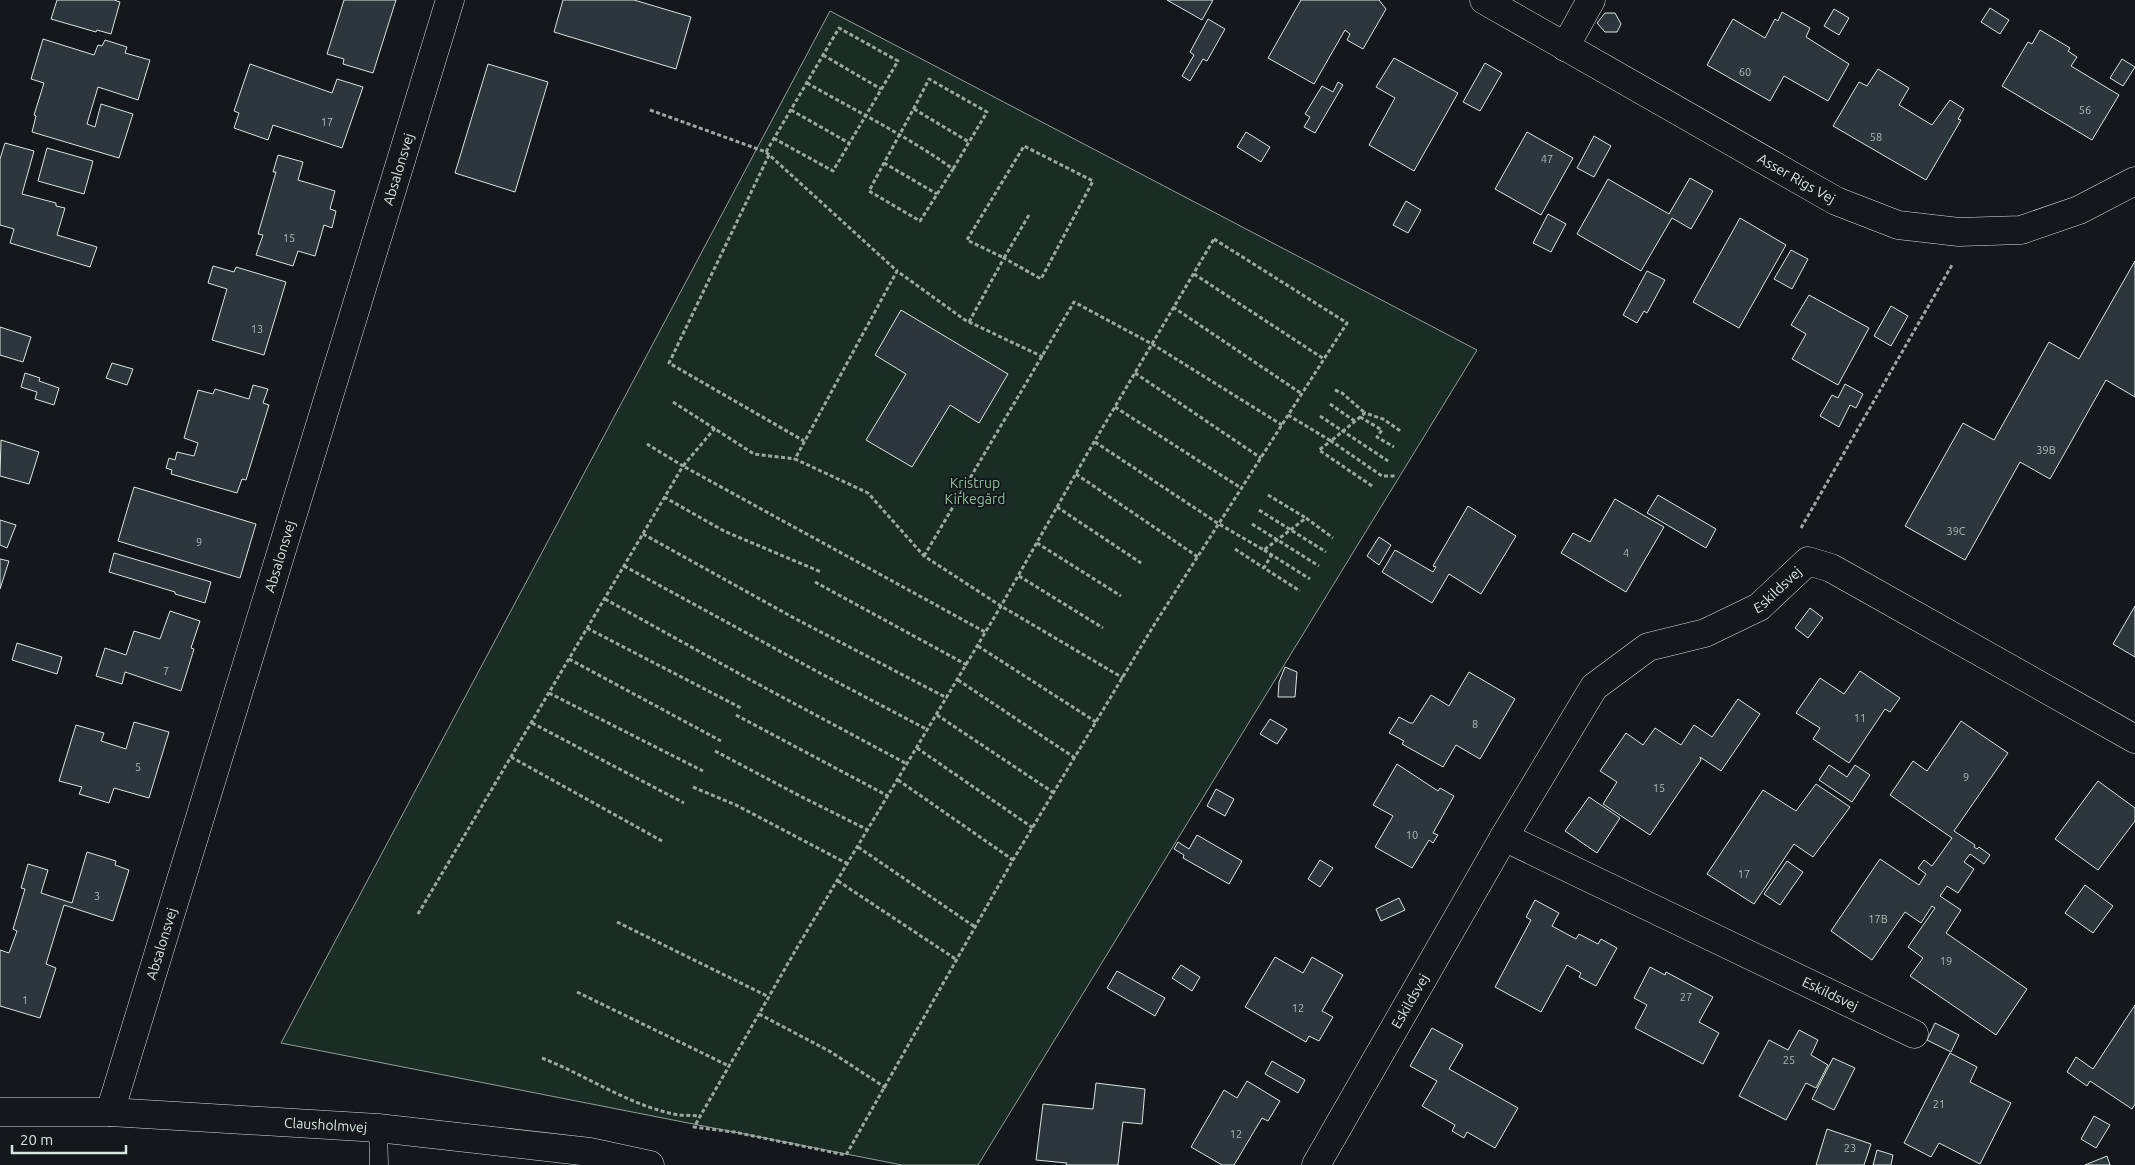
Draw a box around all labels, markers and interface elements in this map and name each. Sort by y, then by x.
house number: 60 [1739,66,1751,78]
house number: 56 [2079,104,2091,116]
house number: 17 [321,116,333,128]
street label: Absalonsvej [380,131,417,207]
house number: 58 [1870,131,1882,143]
street label: Asser Rigs Vej [1755,150,1838,207]
house number: 47 [1541,153,1553,165]
house number: 15 [283,232,295,244]
house number: 13 [251,323,263,335]
house number: 39B [2036,444,2056,456]
park label: Kristrup Kirkegård [945,475,1005,507]
street label: Absalonsvej [261,518,298,594]
house number: 39C [1946,525,1966,537]
house number: 9 [196,536,202,548]
house number: 4 [1623,547,1629,559]
street label: Eskildsvej [1751,563,1805,616]
house number: 7 [163,665,169,677]
house number: 11 [1854,712,1866,724]
house number: 8 [1472,718,1478,730]
house number: 5 [135,761,141,773]
house number: 9 [1963,771,1969,783]
house number: 15 [1653,782,1665,794]
house number: 10 [1406,829,1418,841]
house number: 17 [1738,868,1750,880]
house number: 3 [94,890,100,902]
street label: Absalonsvej [143,906,180,982]
house number: 17B [1868,913,1888,925]
house number: 19 [1940,955,1952,967]
street label: Eskildsvej [1388,971,1432,1031]
street label: Eskildsvej [1800,974,1861,1014]
house number: 27 [1680,991,1692,1003]
house number: 1 [22,994,28,1006]
house number: 12 [1292,1002,1304,1014]
house number: 25 [1783,1054,1795,1066]
house number: 21 [1933,1098,1945,1110]
street label: Clausholmvej [283,1114,368,1135]
scale bar [12,1122,126,1154]
house number: 12 [1230,1128,1242,1140]
text: 20 m [20,1131,53,1148]
house number: 23 [1844,1142,1856,1154]

